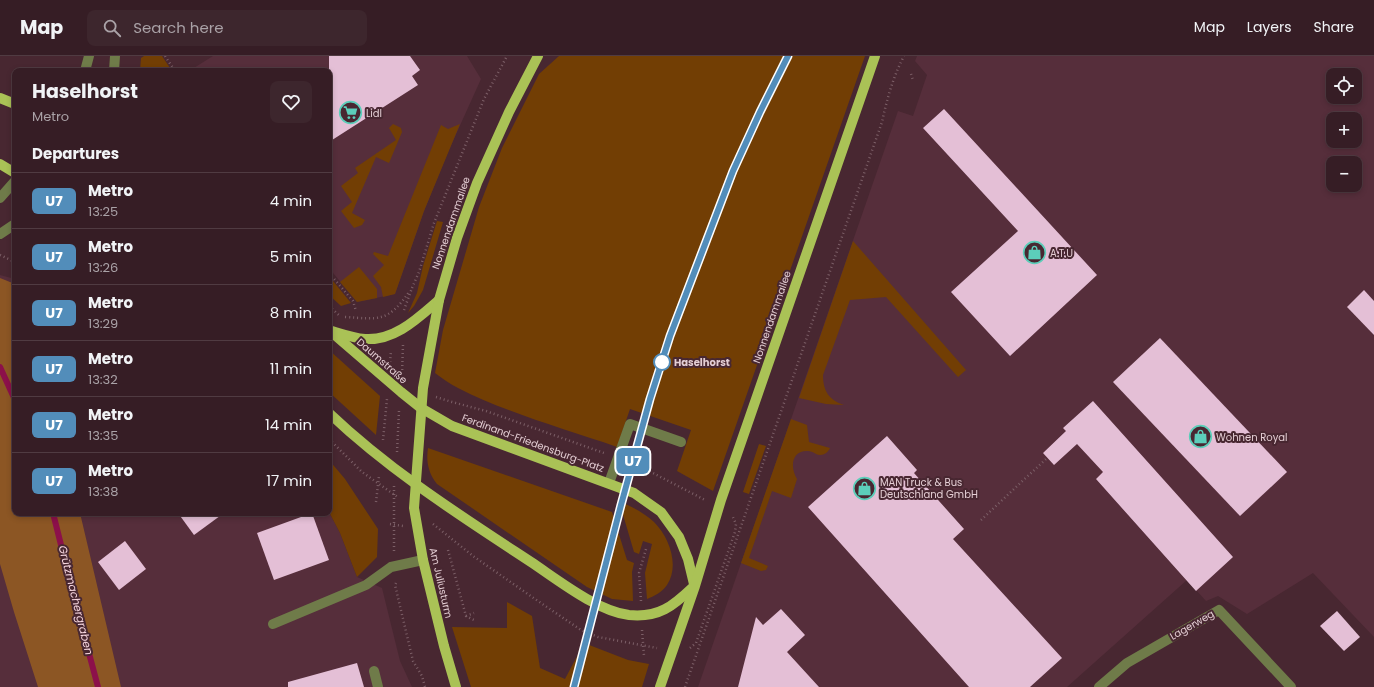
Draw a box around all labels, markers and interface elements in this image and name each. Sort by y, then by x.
search box [87,10,367,46]
text: Map [20,14,63,41]
icon: search [101,17,123,39]
text: Search here [133,17,224,38]
text: Map [1194,17,1225,37]
text: Layers [1247,17,1291,37]
text: Share [1313,17,1354,37]
map controls [1326,68,1362,192]
button: locate [1326,68,1362,104]
text: Haselhorst [32,78,138,105]
button: heart [270,81,312,123]
supermarket icon: Lidl [338,100,364,126]
place label: Lidl [366,106,382,121]
text: Metro [32,107,69,126]
button: + [1326,112,1362,148]
text: Departures [32,143,119,164]
button: − [1326,156,1362,192]
street label: Nonnendammallee [428,175,474,271]
text: Metro [88,180,133,201]
text: 4 min [270,190,312,211]
text: U7 [45,191,63,211]
text: 13:25 [88,202,118,221]
text: Metro [88,236,133,257]
shop icon: A.T.U [1022,240,1048,266]
text: 5 min [270,246,312,267]
place label: A.T.U [1050,246,1073,261]
text: U7 [45,247,63,267]
text: 13:26 [88,258,118,277]
street label: Nonnendammallee [749,269,795,365]
text: Metro [88,292,133,313]
text: 8 min [270,302,312,323]
text: U7 [45,303,63,323]
text: 13:29 [88,314,118,333]
street label: Daumstraße [353,335,411,387]
text: Metro [88,348,133,369]
marker: Haselhorst [653,353,671,371]
place label: Haselhorst [674,355,730,370]
text: 11 min [270,358,312,379]
text: U7 [45,359,63,379]
text: 13:32 [88,370,118,389]
text: Metro [88,404,133,425]
street label: Ferdinand-Friedensburg-Platz [460,410,607,476]
text: 14 min [265,414,312,435]
text: U7 [45,415,63,435]
shop icon: Wohnen Royal [1188,424,1214,450]
text: 13:35 [88,426,118,445]
place label: Wohnen Royal [1216,430,1288,445]
line badge: U7 [615,448,651,474]
text: U7 [624,451,642,471]
text: Metro [88,460,133,481]
text: 17 min [266,470,312,491]
text: U7 [45,471,63,491]
shop icon: MAN Truck & Bus Deutschland GmbH [852,475,878,501]
place label: MAN Truck & Bus Deutschland GmbH [880,475,978,502]
text: 13:38 [88,482,118,501]
water label: Grützmachergraben [55,544,97,656]
street label: Am Juliusturm [426,546,456,620]
street label: Lagerweg [1167,606,1217,644]

